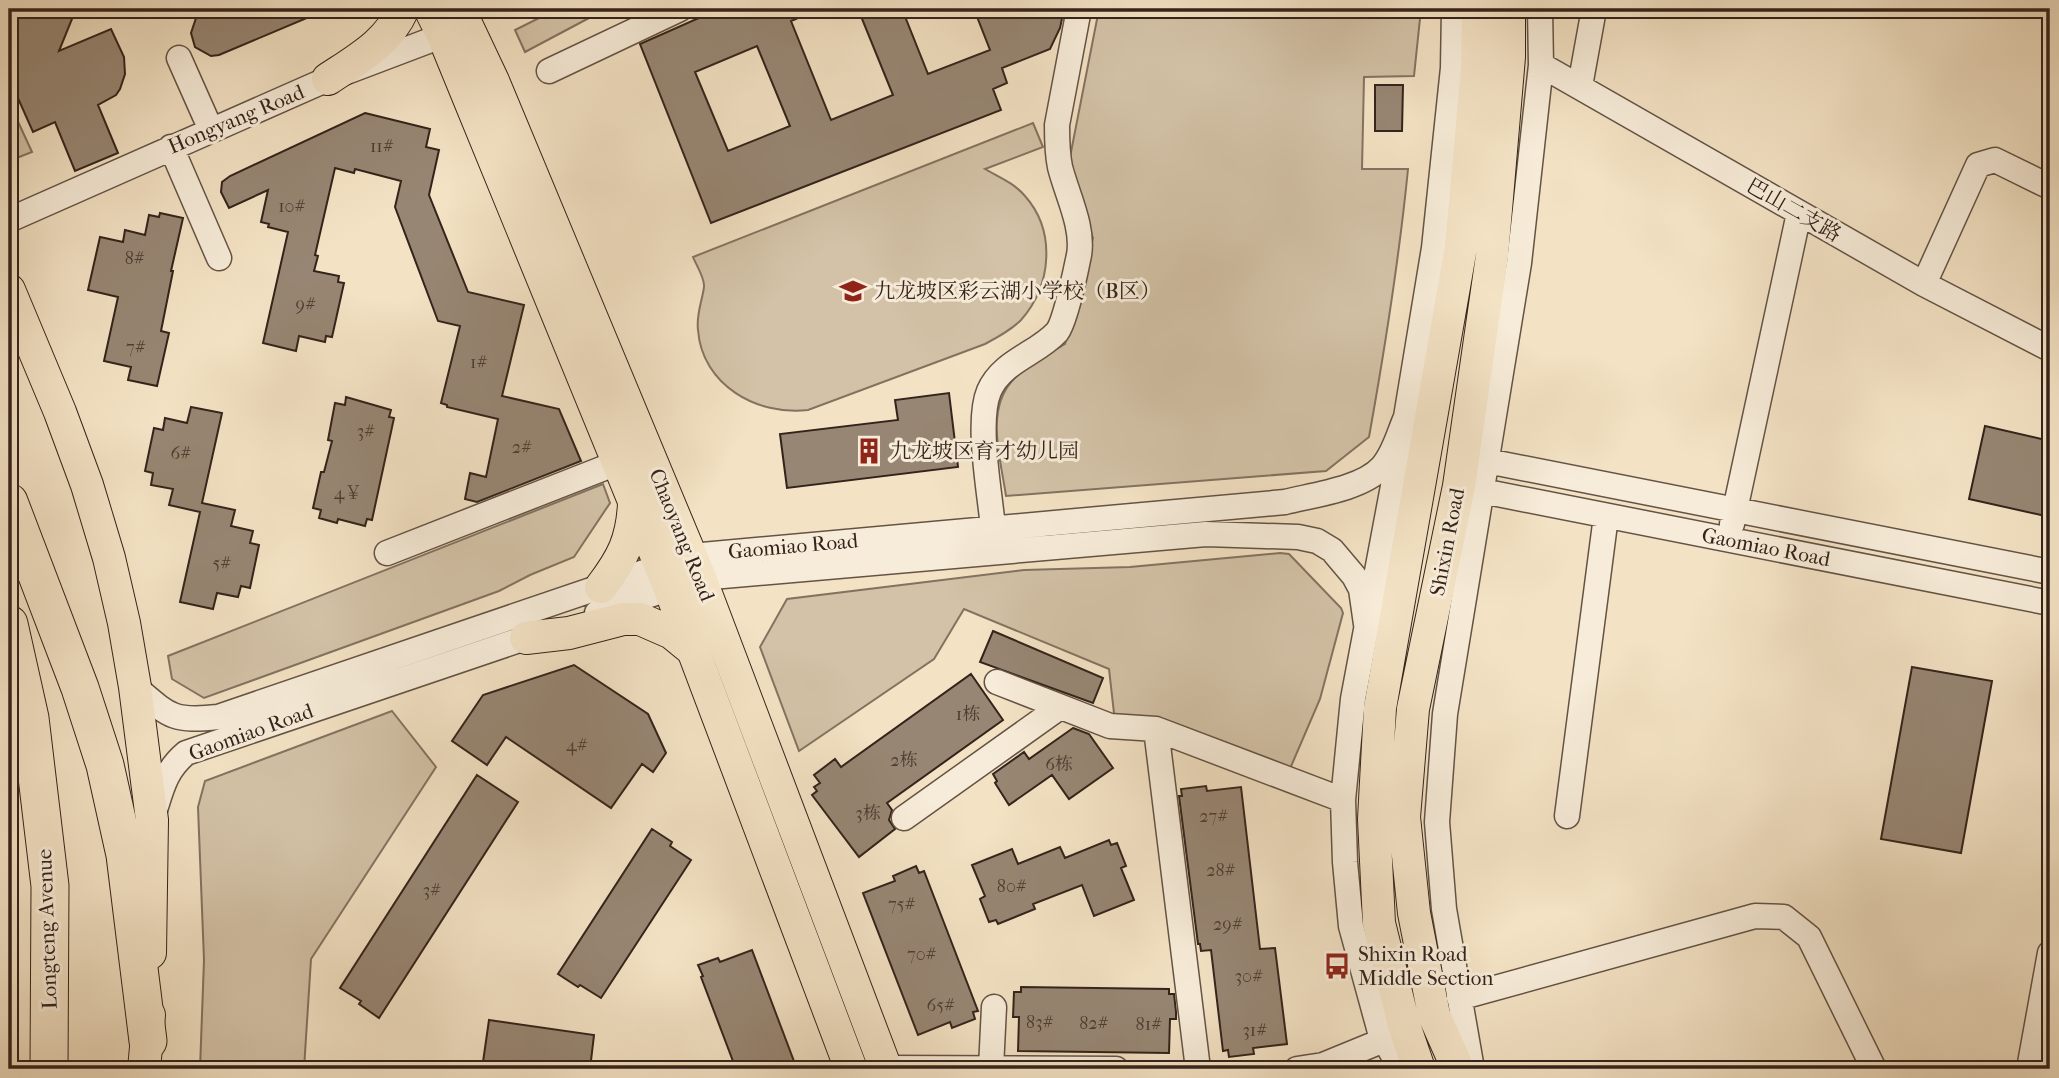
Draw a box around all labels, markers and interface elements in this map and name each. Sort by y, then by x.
street label: Hongyang Road [164,79,308,159]
house number: 11# [370,136,394,157]
street label: 巴山二支路 [1743,173,1845,247]
house number: 10# [278,196,306,217]
house number: 8# [125,248,145,269]
school or university icon: 九龙坡区彩云湖小学校（B区） [838,276,868,306]
place label: 九龙坡区彩云湖小学校（B区） [874,279,1161,303]
house number: 9# [296,294,316,315]
house number: 7# [126,337,146,358]
house number: 1# [470,352,488,373]
house number: 3# [357,421,375,442]
building icon: 九龙坡区育才幼儿园 [854,436,884,466]
house number: 2# [512,437,532,458]
place label: 九龙坡区育才幼儿园 [890,439,1079,463]
house number: 6# [170,443,192,464]
street label: Chaoyang Road [644,465,720,605]
house number: 4￥ [334,483,362,504]
street label: Shixin Road [1425,485,1469,598]
street label: Gaomiao Road [1700,523,1833,571]
street label: Gaomiao Road [727,528,860,564]
house number: 5# [212,553,232,574]
street label: Gaomiao Road [186,698,317,766]
house number: 1栋 [956,704,980,725]
house number: 4# [566,735,588,756]
house number: 2栋 [890,750,918,771]
house number: 6栋 [1045,754,1073,775]
house number: 3栋 [855,803,881,824]
house number: 27# [1199,806,1229,827]
street label: Longteng Avenue [32,848,62,1010]
house number: 28# [1206,860,1236,881]
house number: 80# [997,876,1027,897]
house number: 3# [423,880,441,901]
house number: 75# [888,894,916,915]
house number: 29# [1213,914,1243,935]
place label: Shixin Road Middle Section [1358,942,1493,990]
house number: 70# [907,944,937,965]
bus stop icon: Shixin Road Middle Section [1322,951,1352,981]
house number: 30# [1235,966,1263,987]
house number: 65# [927,995,955,1016]
house number: 83# [1026,1012,1054,1033]
house number: 82# [1079,1013,1109,1034]
house number: 81# [1136,1014,1162,1035]
house number: 31# [1242,1020,1268,1041]

